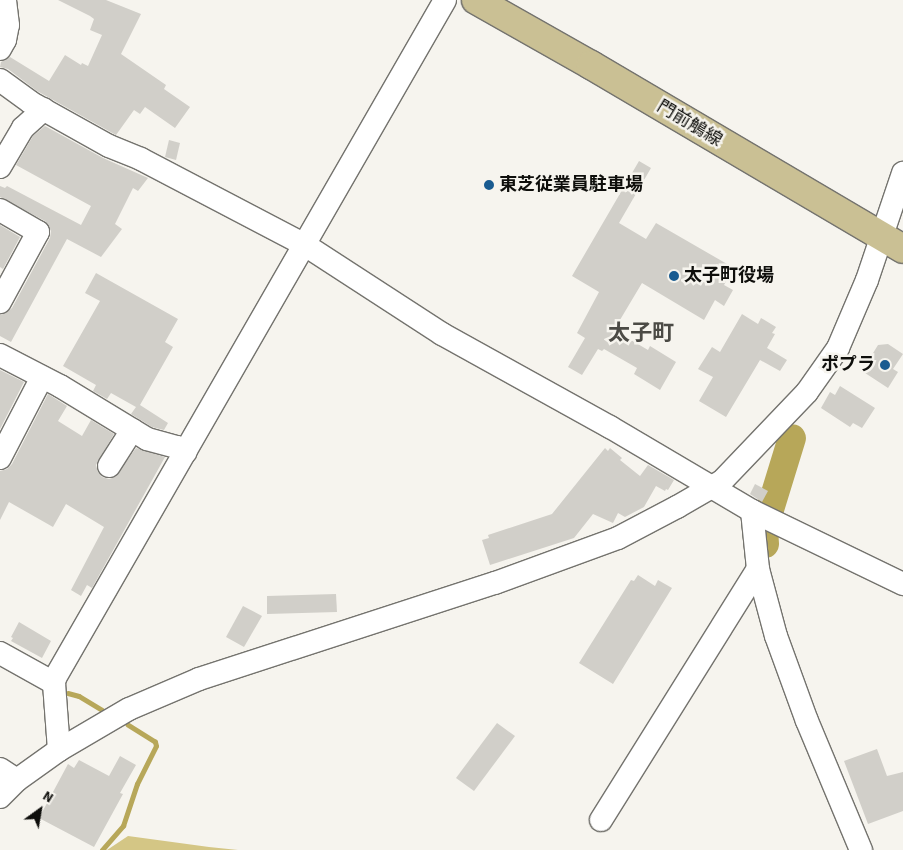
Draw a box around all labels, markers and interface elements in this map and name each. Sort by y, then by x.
street label: 門前鵤線 [653,96,725,152]
place label: 東芝従業員駐車場 [499,174,643,196]
marker: 東芝従業員駐車場 [483,179,495,191]
place label: 太子町役場 [684,265,774,287]
marker: 太子町役場 [668,270,680,282]
district label: 太子町 [608,321,674,347]
place label: ポプラ [821,354,875,376]
marker: ポプラ [879,359,891,371]
north arrow [15,785,65,835]
text: N [39,786,57,808]

